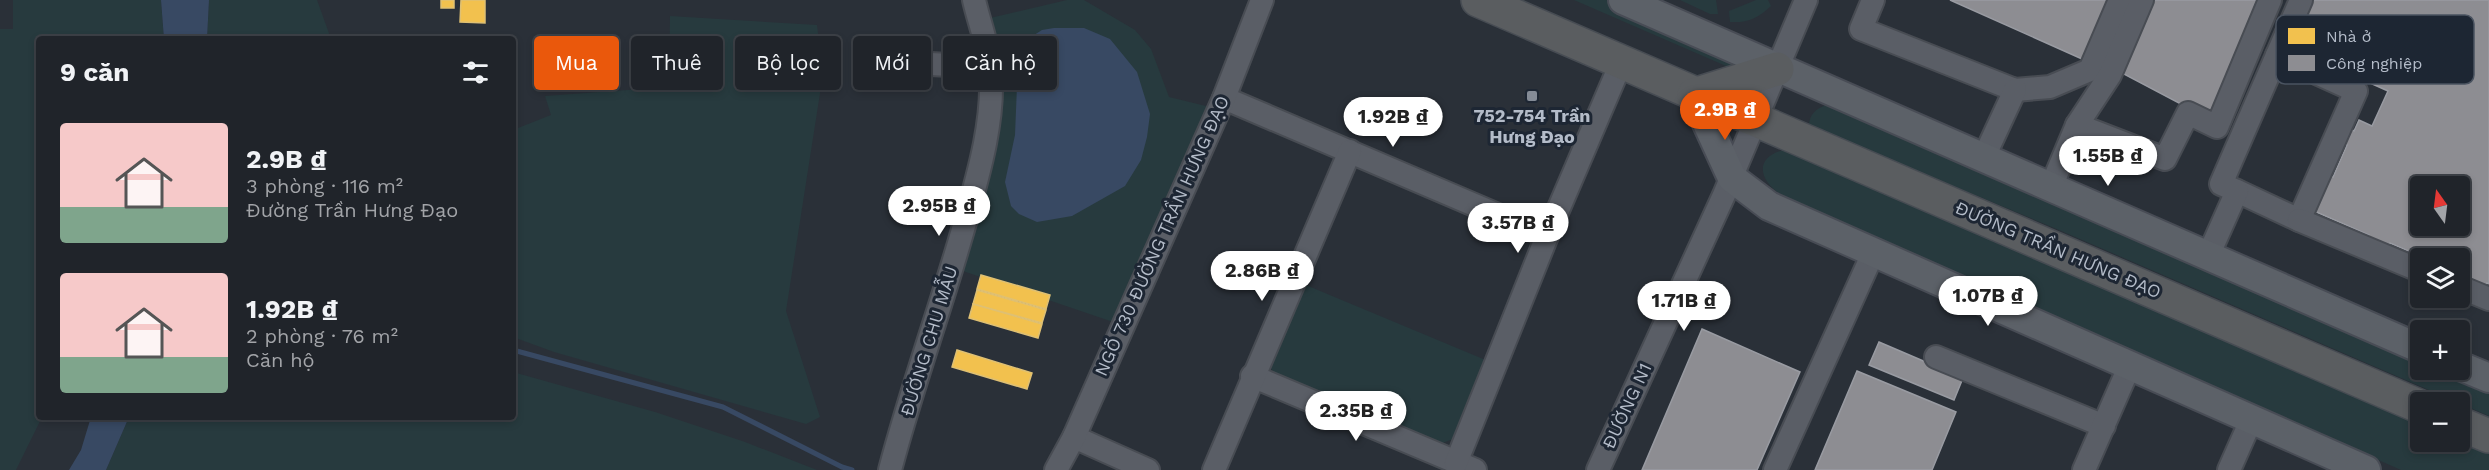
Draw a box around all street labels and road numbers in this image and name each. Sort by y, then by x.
street label: NGÕ 730 ĐƯỜNG TRẦN HƯNG ĐẠO [1089,92,1233,379]
street label: ĐƯỜNG TRẦN HƯNG ĐẠO [1952,196,2165,302]
street label: ĐƯỜNG CHU MẪU [894,263,961,418]
street label: ĐƯỜNG N1 [1598,360,1656,452]

